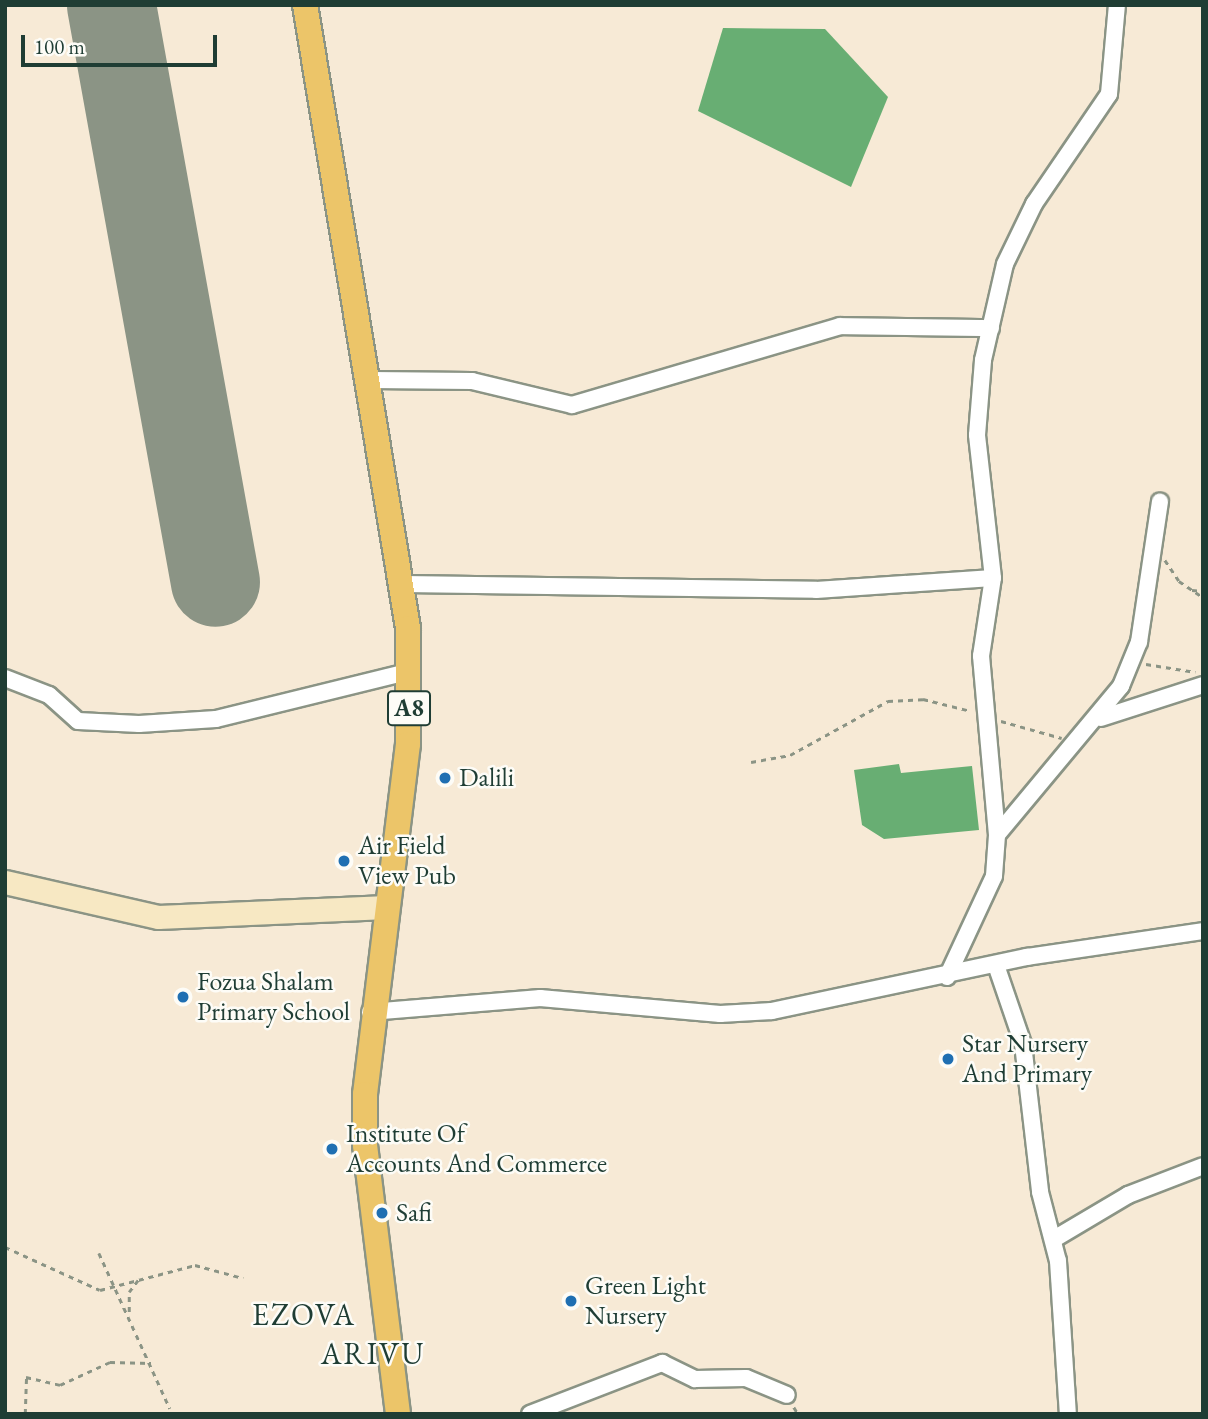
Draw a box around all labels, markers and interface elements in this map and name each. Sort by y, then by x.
scale bar [24,21,220,65]
text: 100 m [34,33,85,60]
road number: A8 [386,688,432,728]
place label: Dalili [459,762,514,794]
marker: Dalili [437,770,453,786]
place label: Air Field View Pub [358,830,456,892]
marker: Air Field View Pub [336,853,352,869]
place label: Fozua Shalam Primary School [197,966,350,1028]
marker: Fozua Shalam Primary School [175,989,191,1005]
place label: Star Nursery And Primary [962,1028,1092,1090]
marker: Star Nursery And Primary [940,1051,956,1067]
place label: Institute Of Accounts And Commerce [346,1118,607,1180]
marker: Institute Of Accounts And Commerce [324,1141,340,1157]
place label: Safi [396,1197,432,1229]
marker: Safi [374,1205,390,1221]
place label: Green Light Nursery [585,1270,706,1332]
marker: Green Light Nursery [563,1293,579,1309]
district label: EZOVA [253,1297,355,1333]
district label: ARIVU [321,1336,425,1372]

